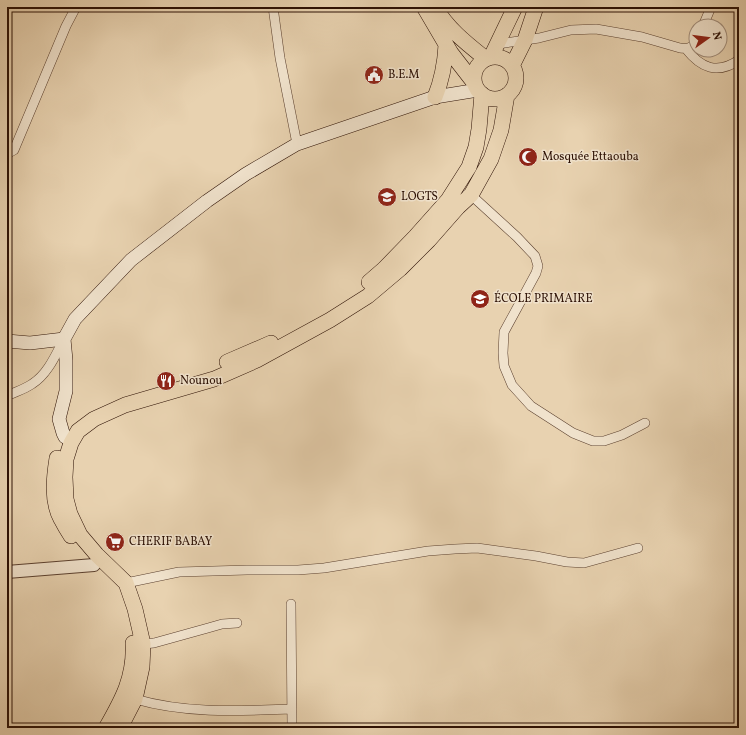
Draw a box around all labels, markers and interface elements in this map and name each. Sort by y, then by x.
north arrow [688,18,728,58]
text: N [708,30,724,42]
public building icon: B.E.M [363,64,385,86]
place label: B.E.M [388,67,420,83]
mosque icon: Mosquée Ettaouba [517,146,539,168]
place label: Mosquée Ettaouba [542,149,639,165]
school or university icon: LOGTS [376,186,398,208]
place label: LOGTS [401,189,438,205]
school or university icon: ÉCOLE PRIMAIRE [469,288,491,310]
place label: ÉCOLE PRIMAIRE [494,290,593,307]
restaurant icon: Nounou [155,370,177,392]
place label: Nounou [180,373,223,389]
supermarket icon: CHERIF BABAY [104,531,126,553]
place label: CHERIF BABAY [129,534,213,550]

